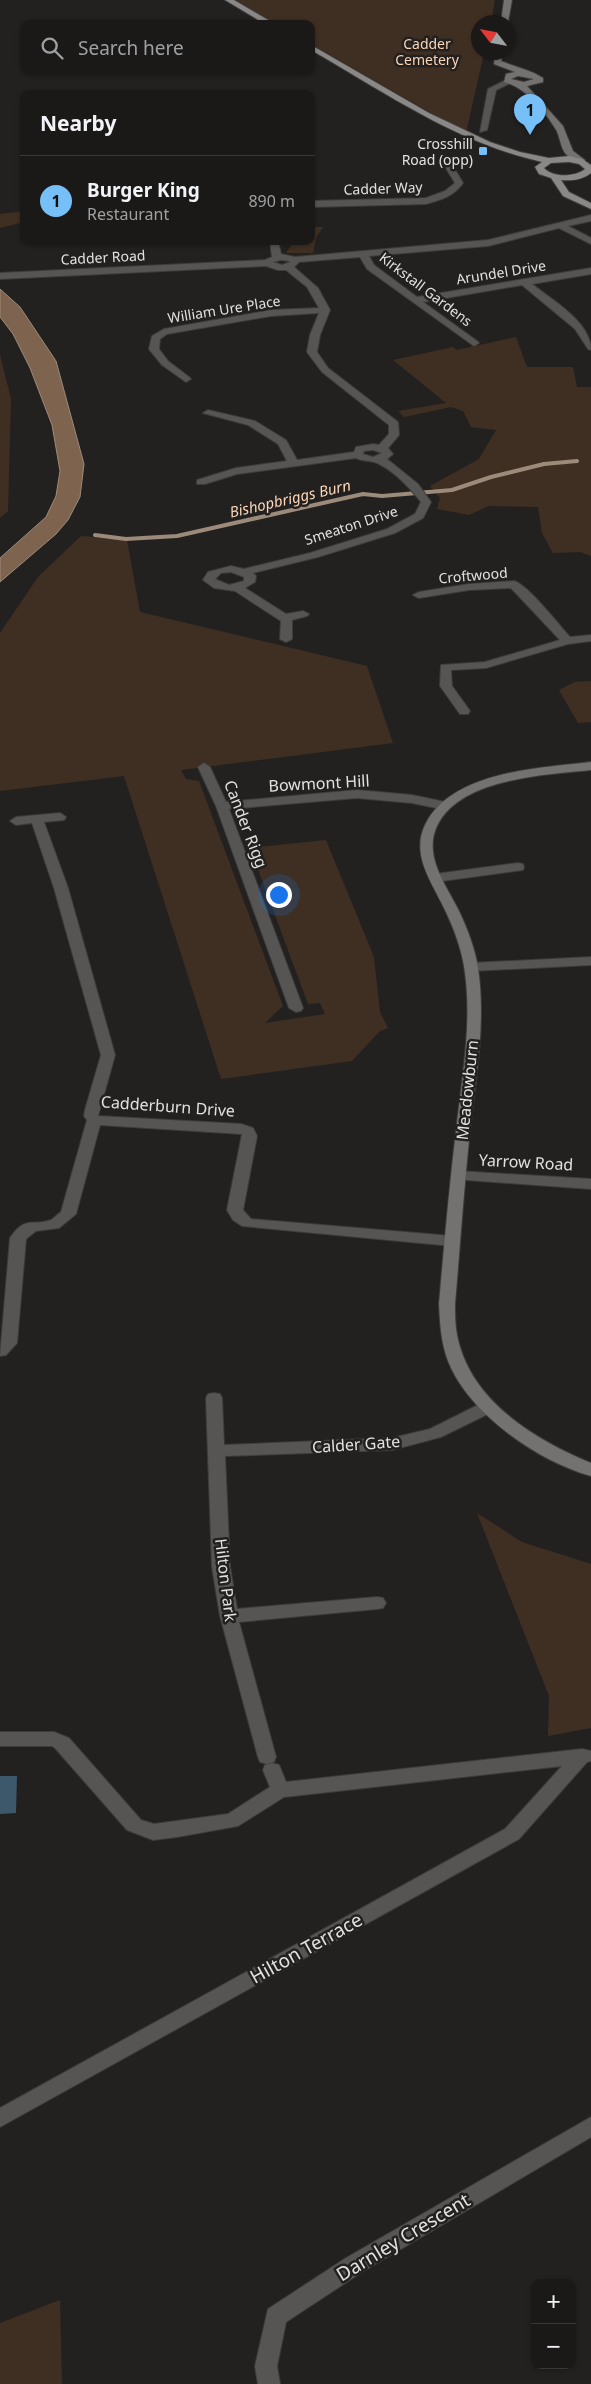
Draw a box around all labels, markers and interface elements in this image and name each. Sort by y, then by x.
north arrow [471,15,516,60]
search box [20,20,315,75]
icon: search [38,34,66,62]
park label: Cadder Cemetery [395,34,460,69]
text: Search here [78,35,184,61]
pin: 1 [514,94,546,135]
text: Nearby [40,109,116,137]
place label: Crosshill Road (opp) [402,134,473,169]
marker: Crosshill Road (opp) [477,145,489,157]
text: Burger King [87,177,200,203]
street label: Cadder Way [343,177,424,199]
text: 1 [51,190,61,212]
text: 890 m [248,190,295,212]
text: Restaurant [87,203,169,225]
street label: Cadder Road [60,245,146,269]
street label: Kirkstall Gardens [376,248,476,330]
street label: Arundel Drive [455,256,547,288]
street label: William Ure Place [166,291,282,327]
water label: Bishopbriggs Burn [227,474,353,522]
street label: Smeaton Drive [302,501,400,549]
street label: Croftwood [438,563,508,587]
street label: Bowmont Hill [268,769,370,797]
street label: Cander Rigg [219,777,273,871]
your location [266,882,292,908]
street label: Meadowburn [451,1039,483,1141]
street label: Cadderburn Drive [100,1090,236,1122]
street label: Yarrow Road [478,1149,574,1175]
street label: Calder Gate [311,1430,401,1458]
street label: Hilton Park [210,1537,242,1623]
street label: Hilton Terrace [245,1906,367,1990]
street label: Darnley Crescent [331,2187,475,2287]
map controls [531,2279,576,2369]
button: + [531,2279,576,2324]
button: − [531,2324,576,2369]

